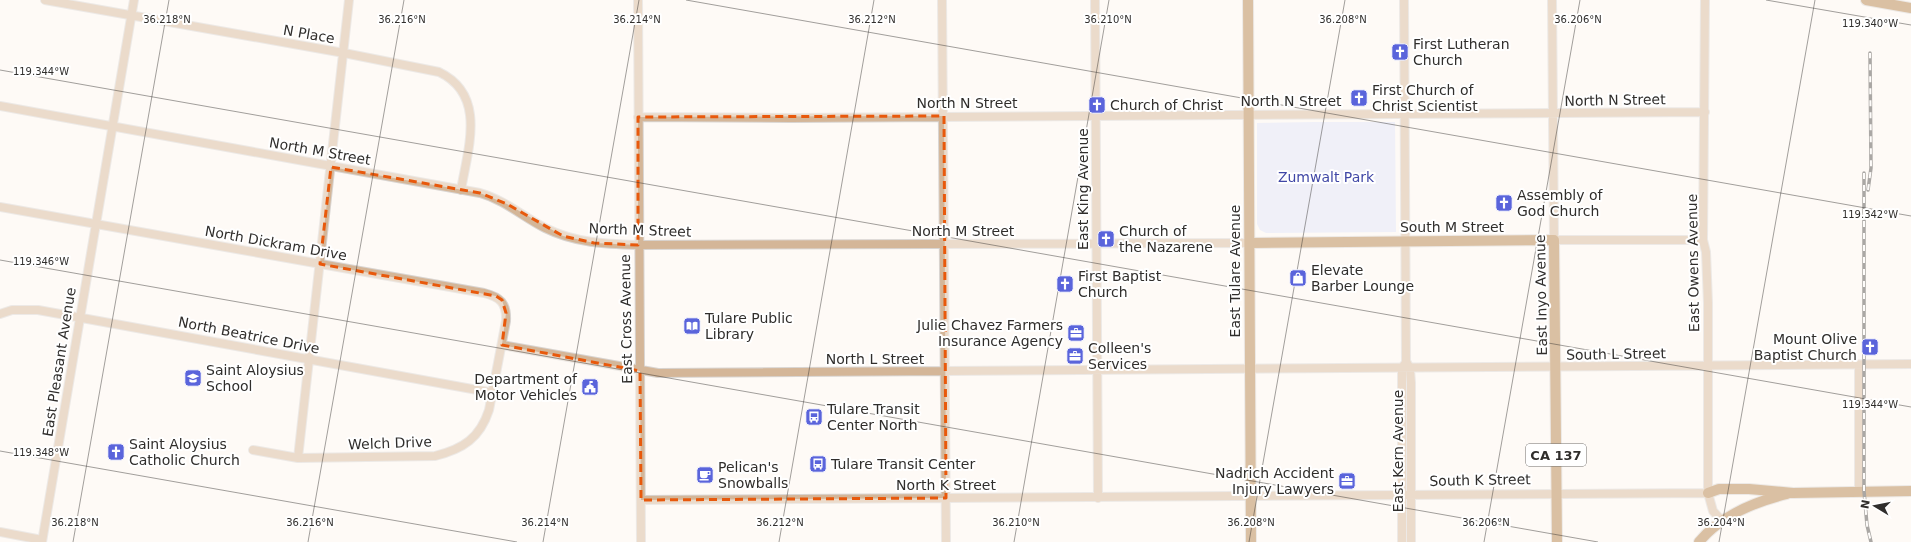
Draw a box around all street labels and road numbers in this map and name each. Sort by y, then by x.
street label: N Place [282,22,336,46]
street label: North N Street [1564,91,1666,109]
street label: North N Street [1240,93,1342,109]
street label: North N Street [916,95,1018,111]
street label: East King Avenue [1075,128,1091,250]
street label: North M Street [268,134,372,168]
street label: East Owens Avenue [1684,194,1702,332]
street label: East Tulare Avenue [1227,205,1243,337]
street label: South M Street [1400,219,1505,235]
street label: North M Street [588,220,692,240]
street label: North Dickram Drive [204,223,348,263]
street label: North M Street [912,223,1015,239]
street label: East Inyo Avenue [1532,234,1550,356]
street label: East Cross Avenue [617,254,635,384]
street label: East Pleasant Avenue [39,286,79,438]
street label: North Beatrice Drive [177,313,321,357]
street label: South L Street [1566,345,1667,363]
street label: North L Street [826,351,925,367]
street label: East Kern Avenue [1390,390,1406,512]
street label: Welch Drive [348,434,432,452]
road number: CA 137 [1526,444,1586,466]
street label: South K Street [1429,471,1531,489]
street label: North K Street [896,477,996,493]

